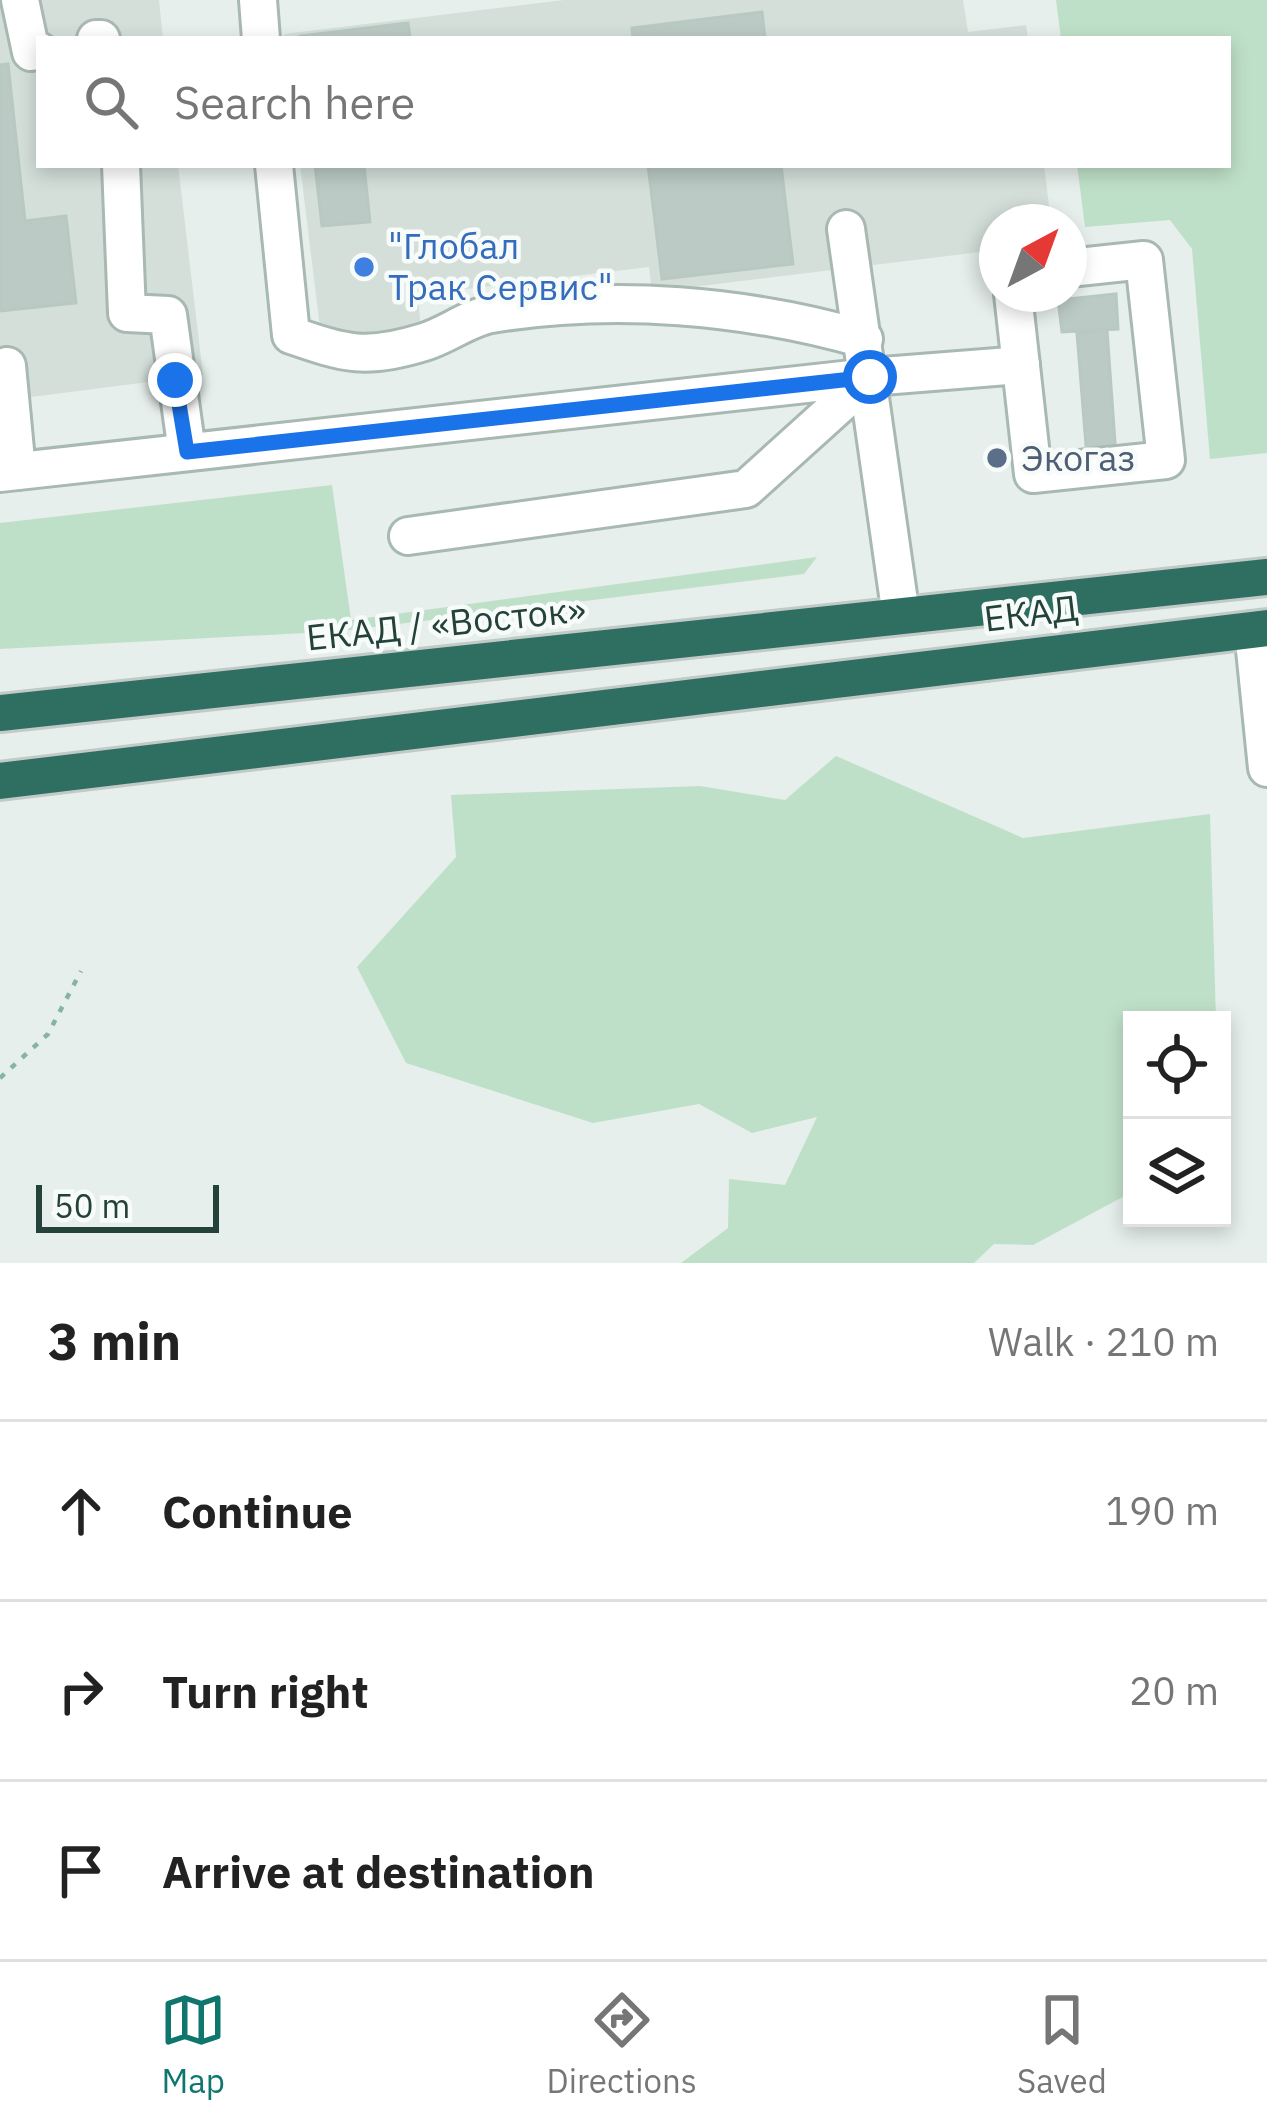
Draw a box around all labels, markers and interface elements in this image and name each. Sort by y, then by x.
search box [36,36,1231,168]
icon: search [78,69,144,135]
text: Search here [174,73,415,131]
north arrow [979,204,1087,312]
place label: "Глобал Трак Сервис" [388,222,613,310]
marker: "Глобал Трак Сервис" [351,254,377,280]
route start [843,350,897,404]
route end [148,353,202,407]
place label: Экогаз [1021,434,1135,481]
marker: Экогаз [984,445,1010,471]
street label: ЕКАД [981,583,1081,642]
street label: ЕКАД / «Восток» [304,584,588,661]
map controls [1123,1011,1231,1227]
button: locate [1123,1011,1231,1119]
button: layers [1123,1119,1231,1227]
scale bar [36,1179,219,1232]
text: 50 m [54,1184,130,1227]
text: 3 min [48,1308,181,1374]
text: Walk · 210 m [988,1316,1219,1367]
icon: ahead [48,1478,114,1544]
text: Continue [162,1482,353,1540]
text: 190 m [1106,1485,1219,1536]
icon: right [48,1658,114,1724]
text: Turn right [162,1662,369,1720]
text: 20 m [1129,1665,1219,1716]
icon: arrive [48,1838,114,1904]
text: Arrive at destination [162,1842,595,1900]
tab: Map [160,1987,226,2102]
tab: Directions [547,1987,697,2102]
tab: Saved [1017,1987,1107,2102]

